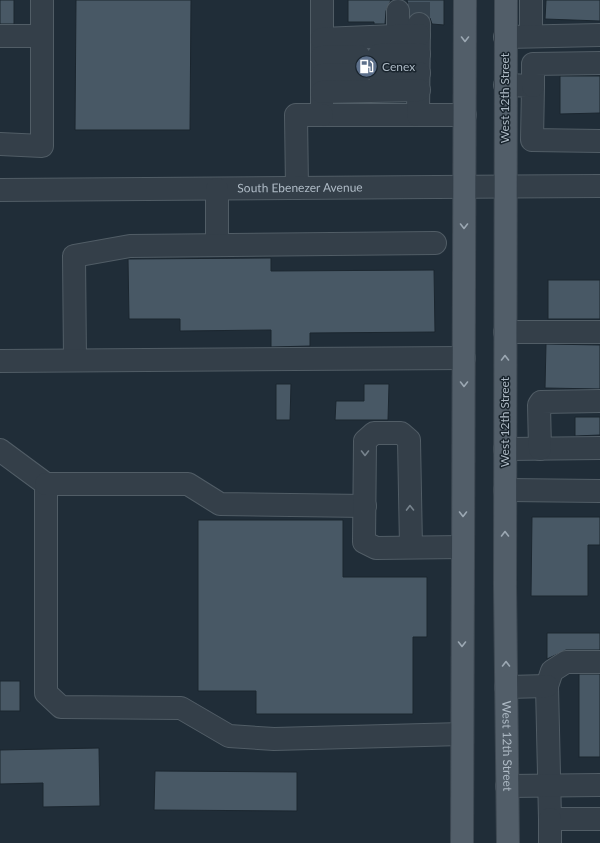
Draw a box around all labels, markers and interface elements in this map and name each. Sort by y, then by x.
one-way arrow [461,36,469,42]
street label: West 12th Street [497,52,512,143]
fuel station icon: Cenex [353,54,379,80]
place label: Cenex [382,59,415,74]
street label: South Ebenezer Avenue [237,180,363,195]
one-way arrow [460,223,468,229]
one-way arrow [501,355,509,361]
street label: West 12th Street [497,376,512,467]
one-way arrow [460,381,468,387]
one-way arrow [361,450,369,456]
one-way arrow [406,505,414,511]
one-way arrow [459,511,467,517]
one-way arrow [501,531,509,537]
one-way arrow [458,641,467,647]
one-way arrow [502,661,510,667]
street label: West 12th Street [499,701,515,792]

